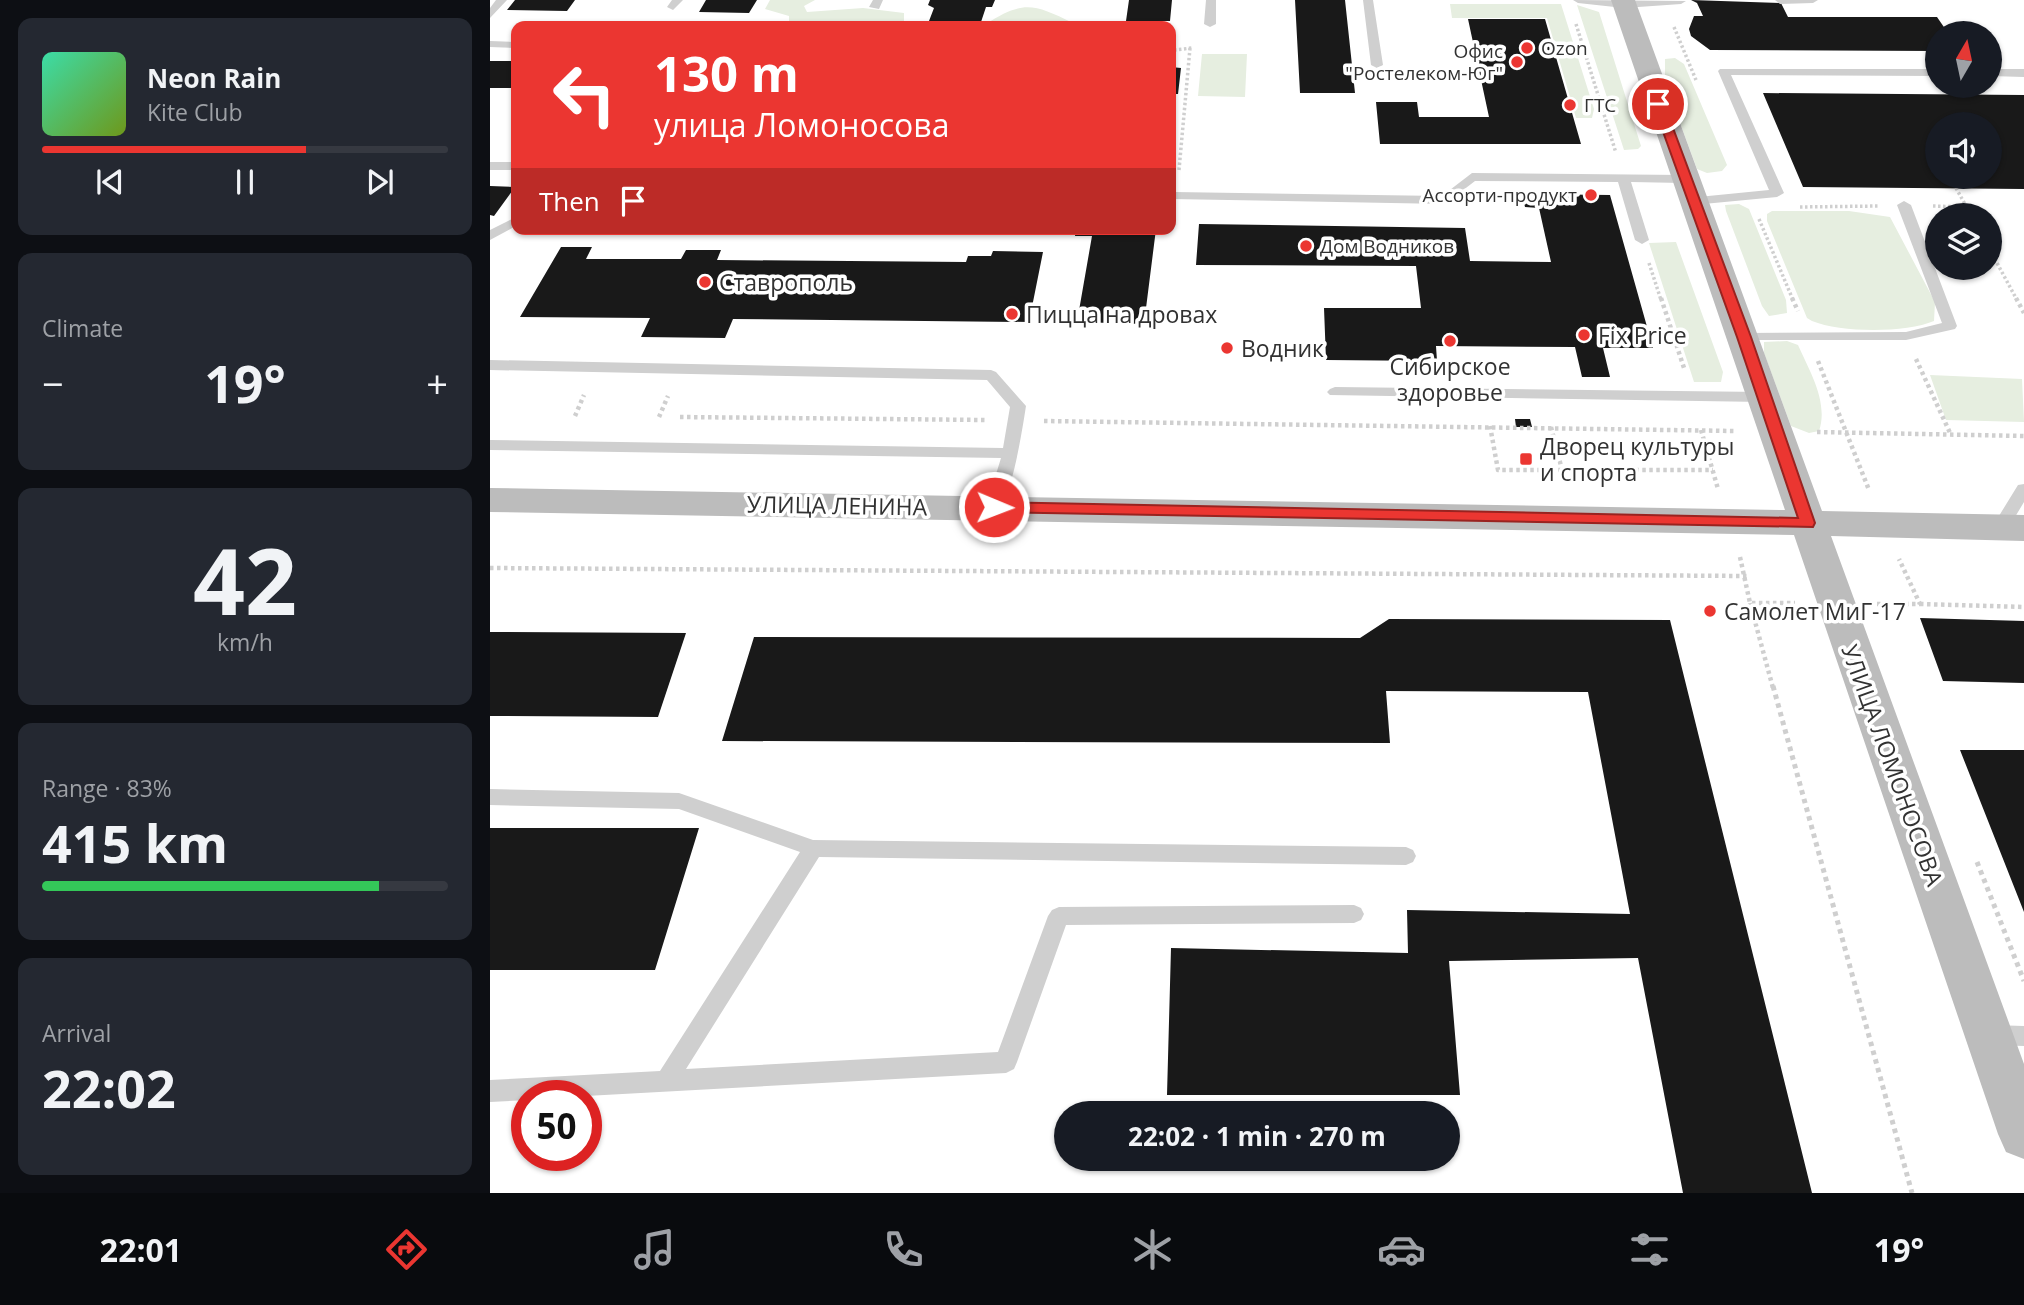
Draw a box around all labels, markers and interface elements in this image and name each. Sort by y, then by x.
north arrow [1925,21,2002,98]
map controls [1925,21,2002,280]
place label: Ozon [1541,35,1588,61]
place label: Офис "Ростелеком-Юг" [1345,38,1503,86]
text: 130 m [654,40,799,106]
marker: Ozon [1519,40,1535,56]
icon: left [539,49,630,140]
marker: Офис "Ростелеком-Юг" [1509,54,1525,70]
text: Neon Rain [147,60,281,96]
pin [1628,74,1688,134]
icon: arrive [1639,85,1677,123]
place label: ГТС [1584,92,1616,118]
text: Kite Club [147,96,242,128]
marker: ГТС [1562,97,1578,113]
text: улица Ломоносова [654,103,950,146]
button: sound [1925,112,2002,189]
icon: previous [91,163,129,201]
icon: pause [226,163,264,201]
icon: next [361,163,399,201]
icon: arrive [614,182,652,220]
place label: Ассорти-продукт [1423,182,1577,208]
text: Then [539,183,600,219]
marker: Ассорти-продукт [1583,187,1599,203]
button: layers [1925,203,2002,280]
place label: Дом Водников [1320,233,1454,259]
marker: Дом Водников [1298,238,1314,254]
place label: Ставрополь [719,266,853,298]
marker: Ставрополь [697,274,713,290]
place label: Пицца на дровах [1026,298,1217,330]
marker: Пицца на дровах [1004,306,1020,322]
text: Climate [42,312,123,344]
place label: Fix Price [1598,319,1687,351]
marker: Fix Price [1576,327,1592,343]
place label: Водник [1241,332,1324,364]
marker: Сибирское здоровье [1442,333,1458,349]
marker: Водник [1219,340,1235,356]
text: 19° [204,347,286,418]
place label: Сибирское здоровье [1389,350,1511,408]
text: − [42,357,64,409]
text: + [426,357,448,409]
place label: Дворец культуры и спорта [1540,430,1734,488]
marker: Дворец культуры и спорта [1518,451,1534,467]
position arrow [957,470,1031,544]
street label: УЛИЦА ЛЕНИНА [747,487,928,523]
text: 42 [193,518,297,642]
place label: Самолет МиГ-17 [1724,595,1906,627]
marker: Самолет МиГ-17 [1702,603,1718,619]
text: km/h [217,626,273,658]
street label: УЛИЦА ЛОМОНОСОВА [1834,640,1952,891]
text: Range · 83% [42,772,172,804]
text: 415 km [42,807,228,878]
text: Arrival [42,1017,111,1049]
text: 22:02 [42,1052,176,1123]
speed limit sign: 50 [511,1080,602,1171]
text: 22:02 · 1 min · 270 m [1128,1118,1386,1154]
icon: directions [382,1225,431,1274]
icon: music [630,1225,679,1274]
icon: phone [879,1225,928,1274]
icon: climate [1128,1225,1177,1274]
icon: car [1377,1225,1426,1274]
icon: filters [1625,1225,1674,1274]
text: 22:01 [100,1228,182,1271]
text: 19° [1874,1228,1924,1271]

